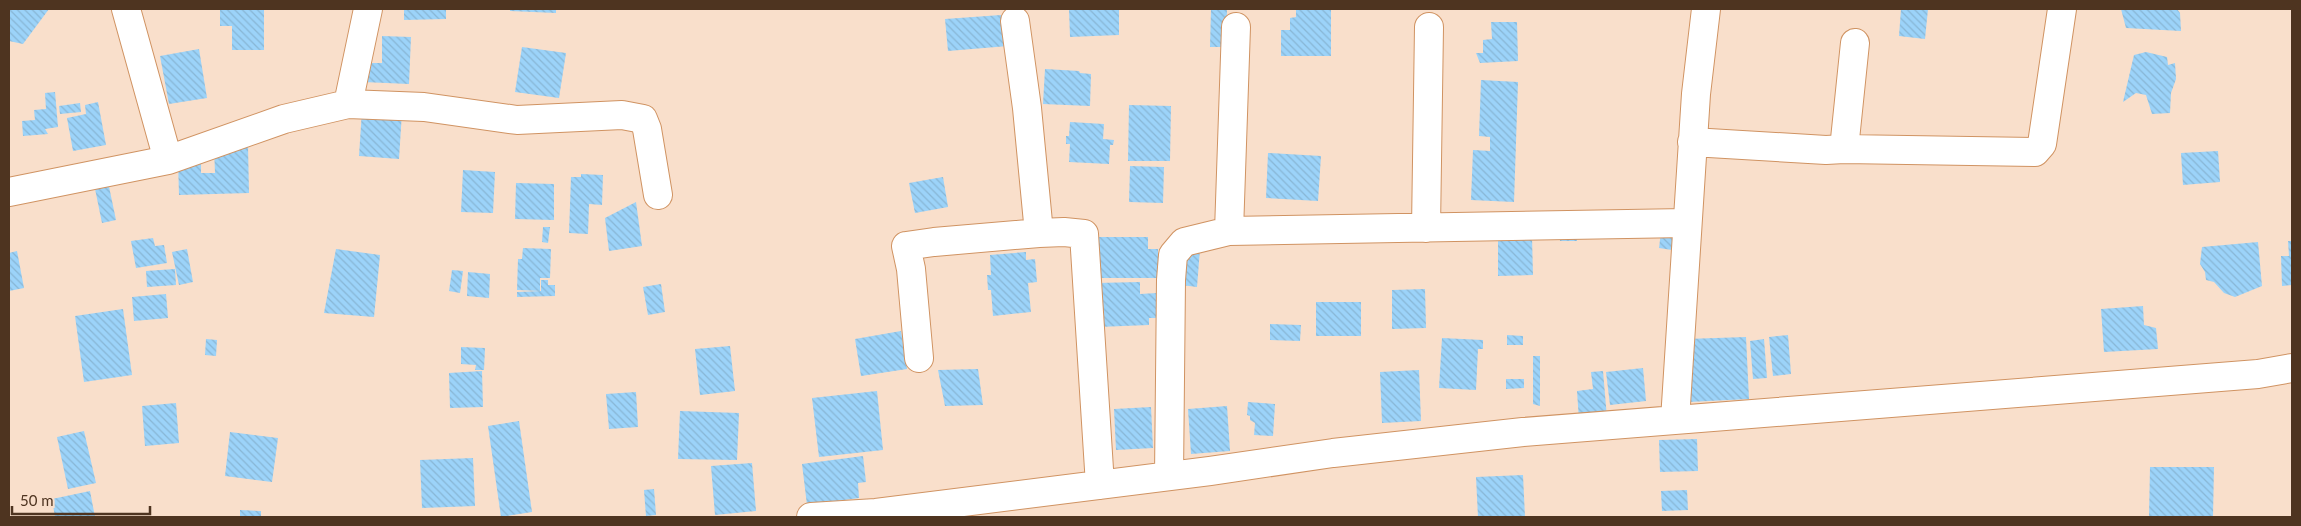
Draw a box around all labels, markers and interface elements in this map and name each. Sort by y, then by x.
scale bar [12,484,150,516]
text: 50 m [20,491,54,509]

